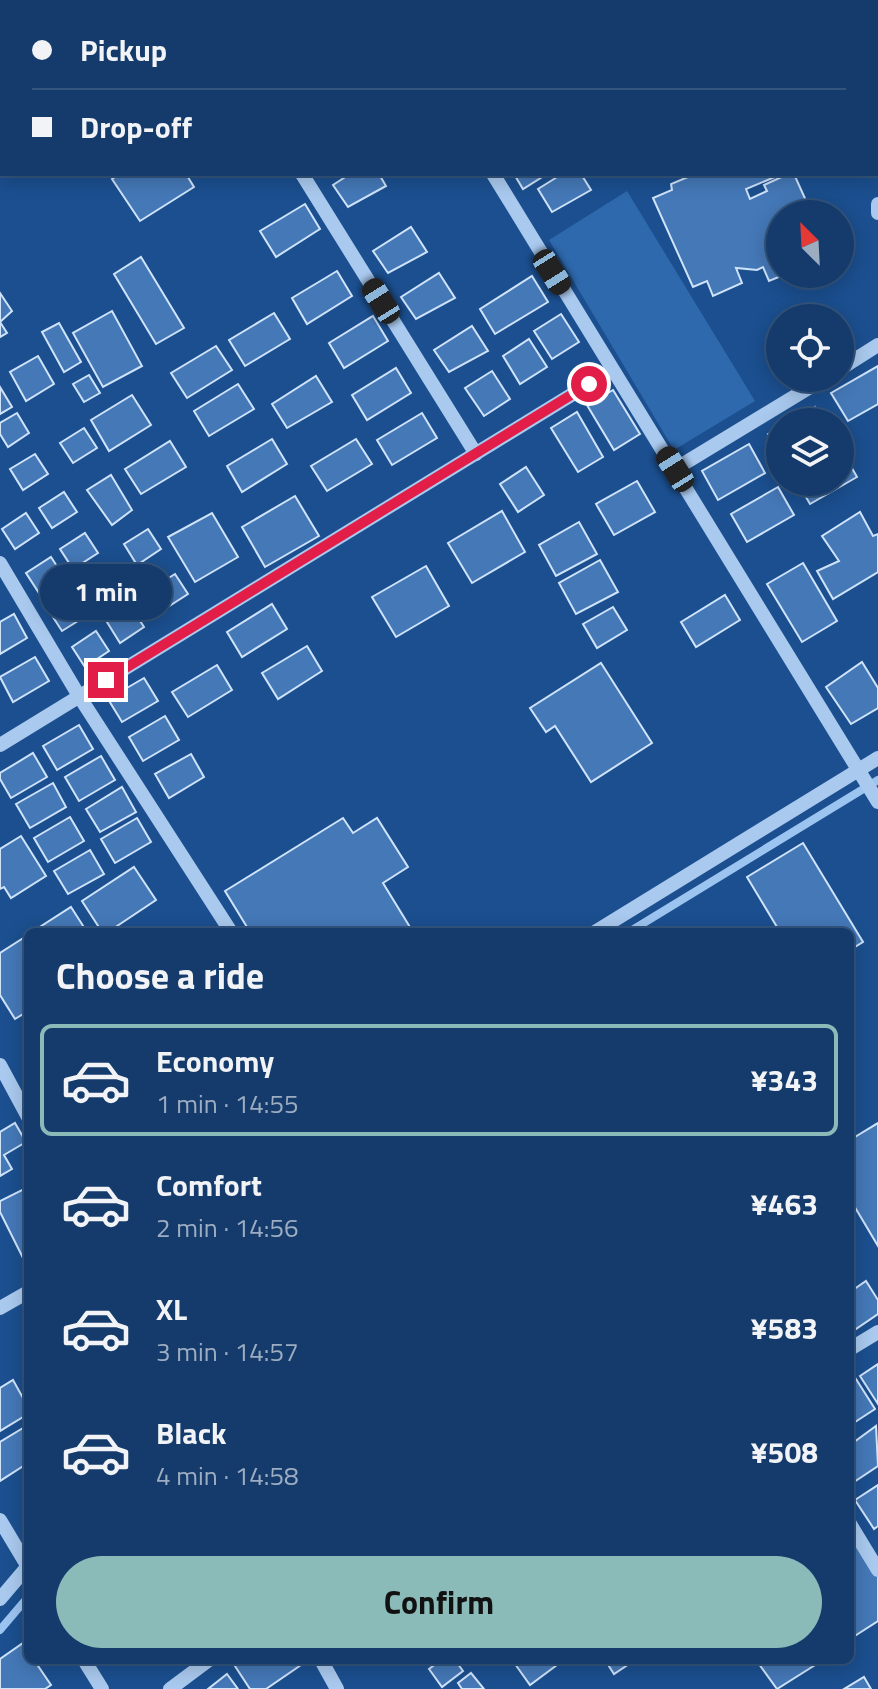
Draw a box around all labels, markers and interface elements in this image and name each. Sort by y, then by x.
text: Pickup [80,27,167,73]
text: Drop-off [80,104,192,150]
north arrow [766,200,854,288]
map controls [766,200,854,496]
car [529,245,575,299]
car [358,274,404,328]
button: locate [766,304,854,392]
route start [571,366,607,402]
button: layers [766,408,854,496]
car [652,442,698,496]
callout: 1 min [40,564,172,620]
text: 1 min [74,572,138,611]
route end [88,662,124,698]
text: Choose a ride [56,948,264,1003]
text: Economy [156,1038,274,1084]
icon: car [60,1044,132,1116]
text: ¥343 [751,1057,818,1103]
text: 1 min · 14:55 [156,1084,299,1123]
text: Comfort [156,1162,262,1208]
icon: car [60,1168,132,1240]
text: ¥463 [751,1181,818,1227]
text: 2 min · 14:56 [156,1208,299,1247]
text: XL [156,1286,187,1332]
icon: car [60,1292,132,1364]
text: ¥583 [751,1305,818,1351]
text: 3 min · 14:57 [156,1332,299,1371]
text: Black [156,1410,227,1456]
icon: car [60,1416,132,1488]
text: ¥508 [751,1429,818,1475]
text: 4 min · 14:58 [156,1456,299,1495]
button: Confirm [56,1556,822,1648]

